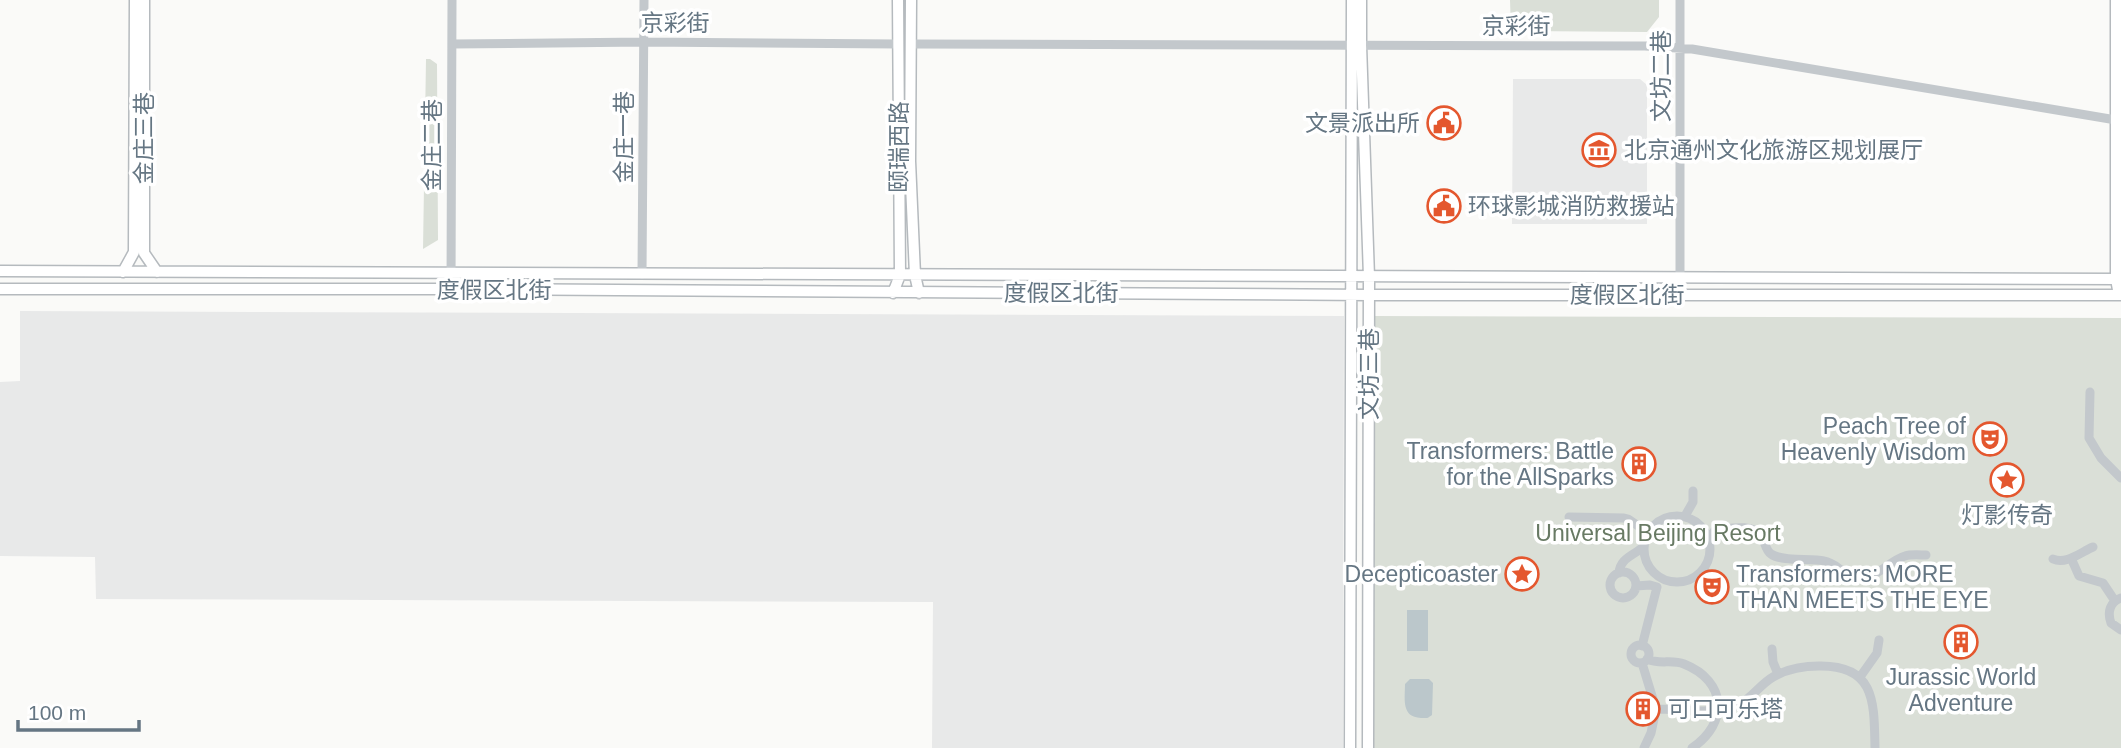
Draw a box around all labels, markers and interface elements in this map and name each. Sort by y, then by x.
street label: 京彩街 [641,10,710,36]
street label: 京彩街 [1482,13,1551,39]
street label: 文坊二巷 [1648,30,1674,122]
street label: 金庄一巷 [611,91,637,183]
street label: 金庄三巷 [131,92,157,184]
street label: 金庄二巷 [419,99,445,191]
street label: 颐瑞西路 [886,101,912,193]
public building icon: 文景派出所 [1425,104,1463,142]
place label: 文景派出所 [1305,110,1420,136]
museum icon: 北京通州文化旅游区规划展厅 [1580,131,1618,169]
place label: 北京通州文化旅游区规划展厅 [1624,137,1923,163]
public building icon: 环球影城消防救援站 [1425,187,1463,225]
place label: 环球影城消防救援站 [1468,193,1675,219]
street label: 度假区北街 [437,277,552,303]
street label: 度假区北街 [1004,280,1119,306]
street label: 度假区北街 [1570,282,1685,308]
street label: 文坊三巷 [1356,328,1382,420]
place label: Peach Tree of Heavenly Wisdom [1781,413,1967,465]
theatre icon: Peach Tree of Heavenly Wisdom [1971,420,2009,458]
place label: Transformers: Battle for the AllSparks [1407,438,1614,490]
building icon: Transformers: Battle for the AllSparks [1620,445,1658,483]
place icon: 灯影传奇 [1988,461,2026,499]
place label: 灯影传奇 [1961,502,2053,528]
park label: Universal Beijing Resort [1535,520,1781,546]
place icon: Decepticoaster [1503,555,1541,593]
place label: Decepticoaster [1345,561,1498,587]
place label: Transformers: MORE THAN MEETS THE EYE [1736,561,1989,613]
theatre icon: Transformers: MORE THAN MEETS THE EYE [1693,568,1731,606]
building icon: Jurassic World Adventure [1942,623,1980,661]
place label: Jurassic World Adventure [1886,664,2036,716]
scale bar [18,688,138,732]
building icon: 可口可乐塔 [1624,690,1662,728]
place label: 可口可乐塔 [1668,696,1783,722]
text: 100 m [28,701,86,724]

